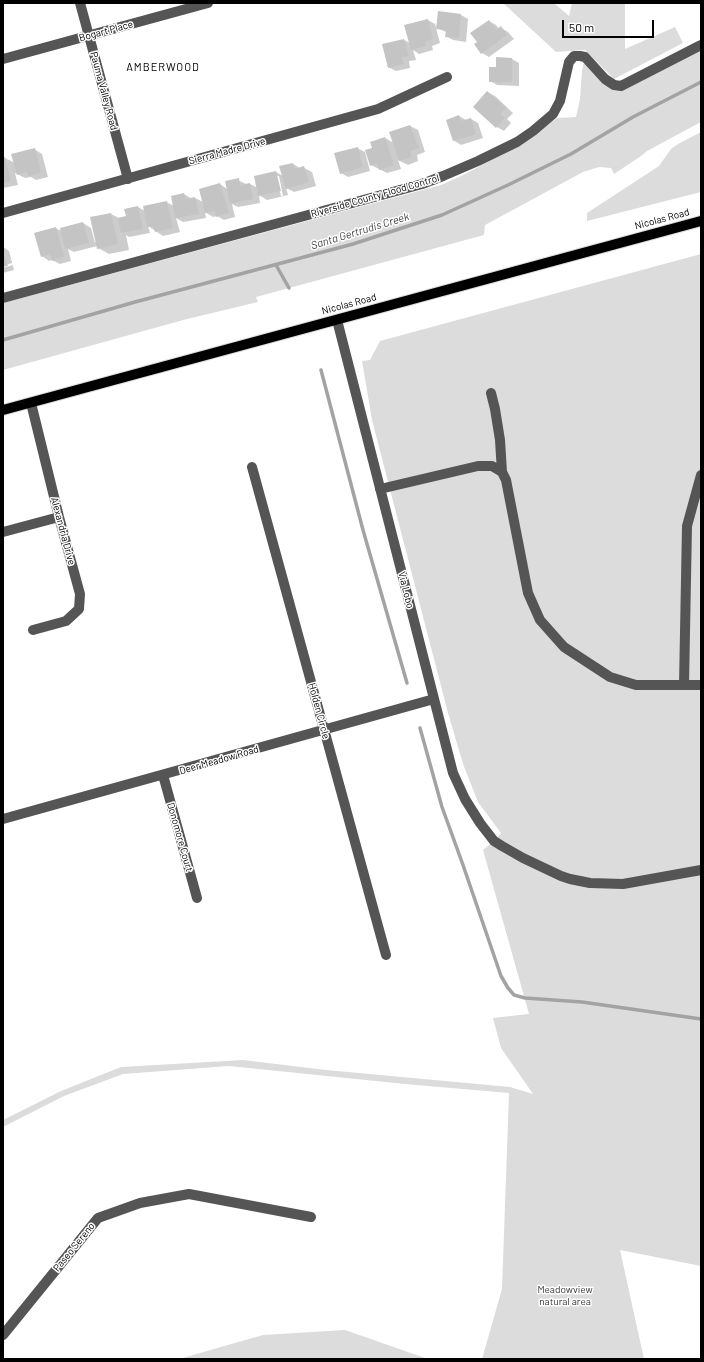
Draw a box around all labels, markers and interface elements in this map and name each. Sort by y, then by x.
scale bar [564,12,656,38]
street label: Bogart Place [78,18,134,44]
text: 50 m [569,20,594,34]
street label: Pauma Valley Road [88,50,120,132]
district label: AMBERWOOD [126,60,200,74]
street label: Sierra Madre Drive [187,135,267,167]
street label: Riverside County Flood Control [309,172,441,220]
street label: Nicolas Road [633,206,691,232]
water label: Santa Gertrudis Creek [309,210,411,252]
street label: Nicolas Road [320,291,378,317]
street label: Alexandria Drive [48,496,78,566]
street label: Via Lobo [396,570,416,610]
street label: Holden Circle [306,682,332,740]
street label: Deer Meadow Road [178,743,260,777]
street label: Donomore Court [164,801,196,873]
street label: Paseo Sereno [51,1220,97,1274]
park label: Meadowview natural area [537,1284,593,1308]

